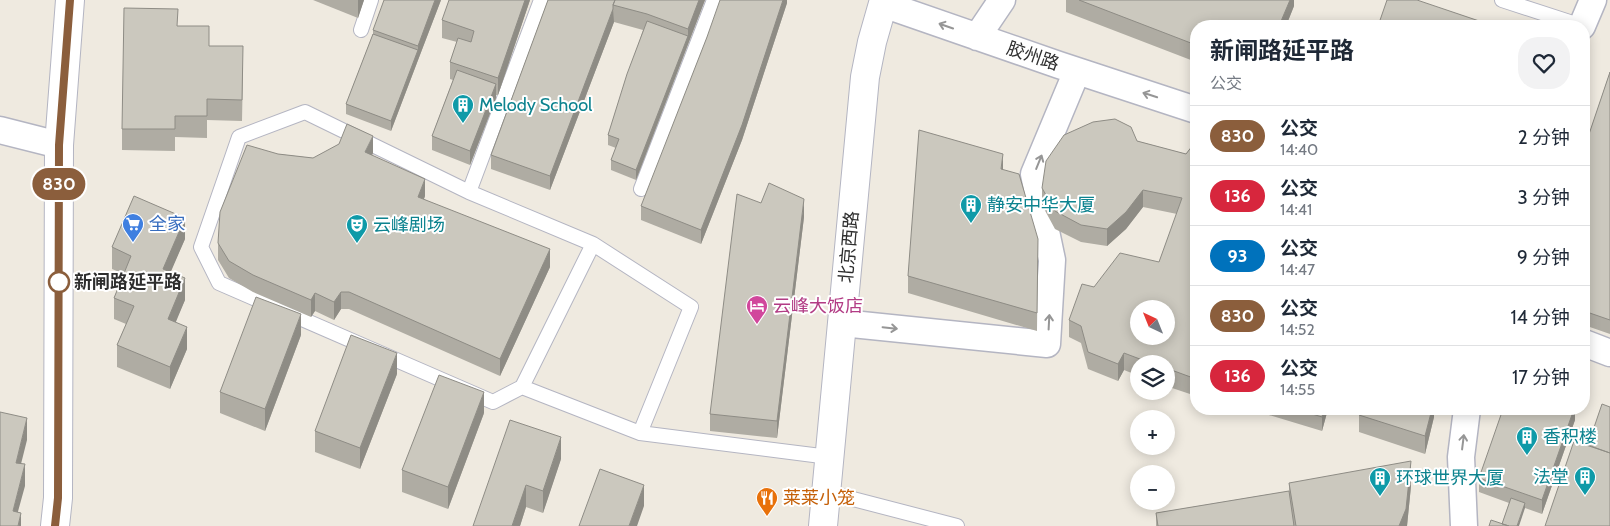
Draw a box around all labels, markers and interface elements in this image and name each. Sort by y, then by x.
one-way arrow [939,21,954,30]
text: 新闸路延平路 [1210,36,1354,65]
street label: 胶州路 [1004,37,1062,75]
button: heart [1518,37,1570,89]
text: 公交 [1210,74,1242,93]
one-way arrow [1142,89,1158,99]
building icon: Melody School [451,93,475,124]
place label: Melody School [479,94,593,116]
text: 公交 [1280,117,1318,140]
text: 830 [1221,125,1254,147]
text: 2 分钟 [1518,126,1570,149]
text: 14:40 [1280,140,1318,159]
one-way arrow [1035,155,1044,170]
line badge: 830 [30,168,88,200]
text: 830 [42,173,76,195]
text: 公交 [1280,177,1318,200]
text: 136 [1224,185,1251,207]
text: 3 分钟 [1517,186,1570,209]
building icon: 静安中华大厦 [959,193,983,224]
place label: 静安中华大厦 [987,194,1095,216]
text: 14:41 [1280,200,1312,219]
street label: 北京西路 [835,210,863,284]
supermarket icon: 全家 [121,212,145,243]
place label: 全家 [149,213,185,235]
theatre icon: 云峰剧场 [345,213,369,244]
place label: 云峰剧场 [373,214,445,236]
text: 公交 [1280,237,1318,260]
text: 93 [1228,245,1247,267]
text: 9 分钟 [1517,246,1570,269]
text: 14:47 [1280,260,1315,279]
marker: 新闸路延平路 [48,271,70,293]
place label: 新闸路延平路 [74,271,182,293]
hotel icon: 云峰大饭店 [745,294,769,325]
place label: 云峰大饭店 [773,295,863,317]
text: 公交 [1280,297,1318,320]
north arrow [1130,300,1175,345]
map controls [1130,300,1175,510]
text: 830 [1221,305,1254,327]
text: 14 分钟 [1511,306,1570,329]
one-way arrow [1044,314,1053,330]
text: 14:52 [1280,320,1315,339]
one-way arrow [882,323,898,332]
button: layers [1130,355,1175,400]
text: 公交 [1280,357,1318,380]
text: 136 [1224,365,1251,387]
text: 17 分钟 [1512,366,1570,389]
text: 14:55 [1280,380,1315,399]
button: + [1130,410,1175,455]
building icon: 香积楼 [1515,425,1539,456]
place label: 香积楼 [1543,426,1597,448]
one-way arrow [1458,435,1468,451]
button: − [1130,465,1175,510]
building icon: 法堂 [1573,465,1597,496]
building icon: 环球世界大厦 [1368,466,1392,497]
place label: 法堂 [1533,466,1569,488]
place label: 环球世界大厦 [1396,467,1504,489]
restaurant icon: 莱莱小笼 [755,486,779,517]
place label: 莱莱小笼 [783,487,855,509]

